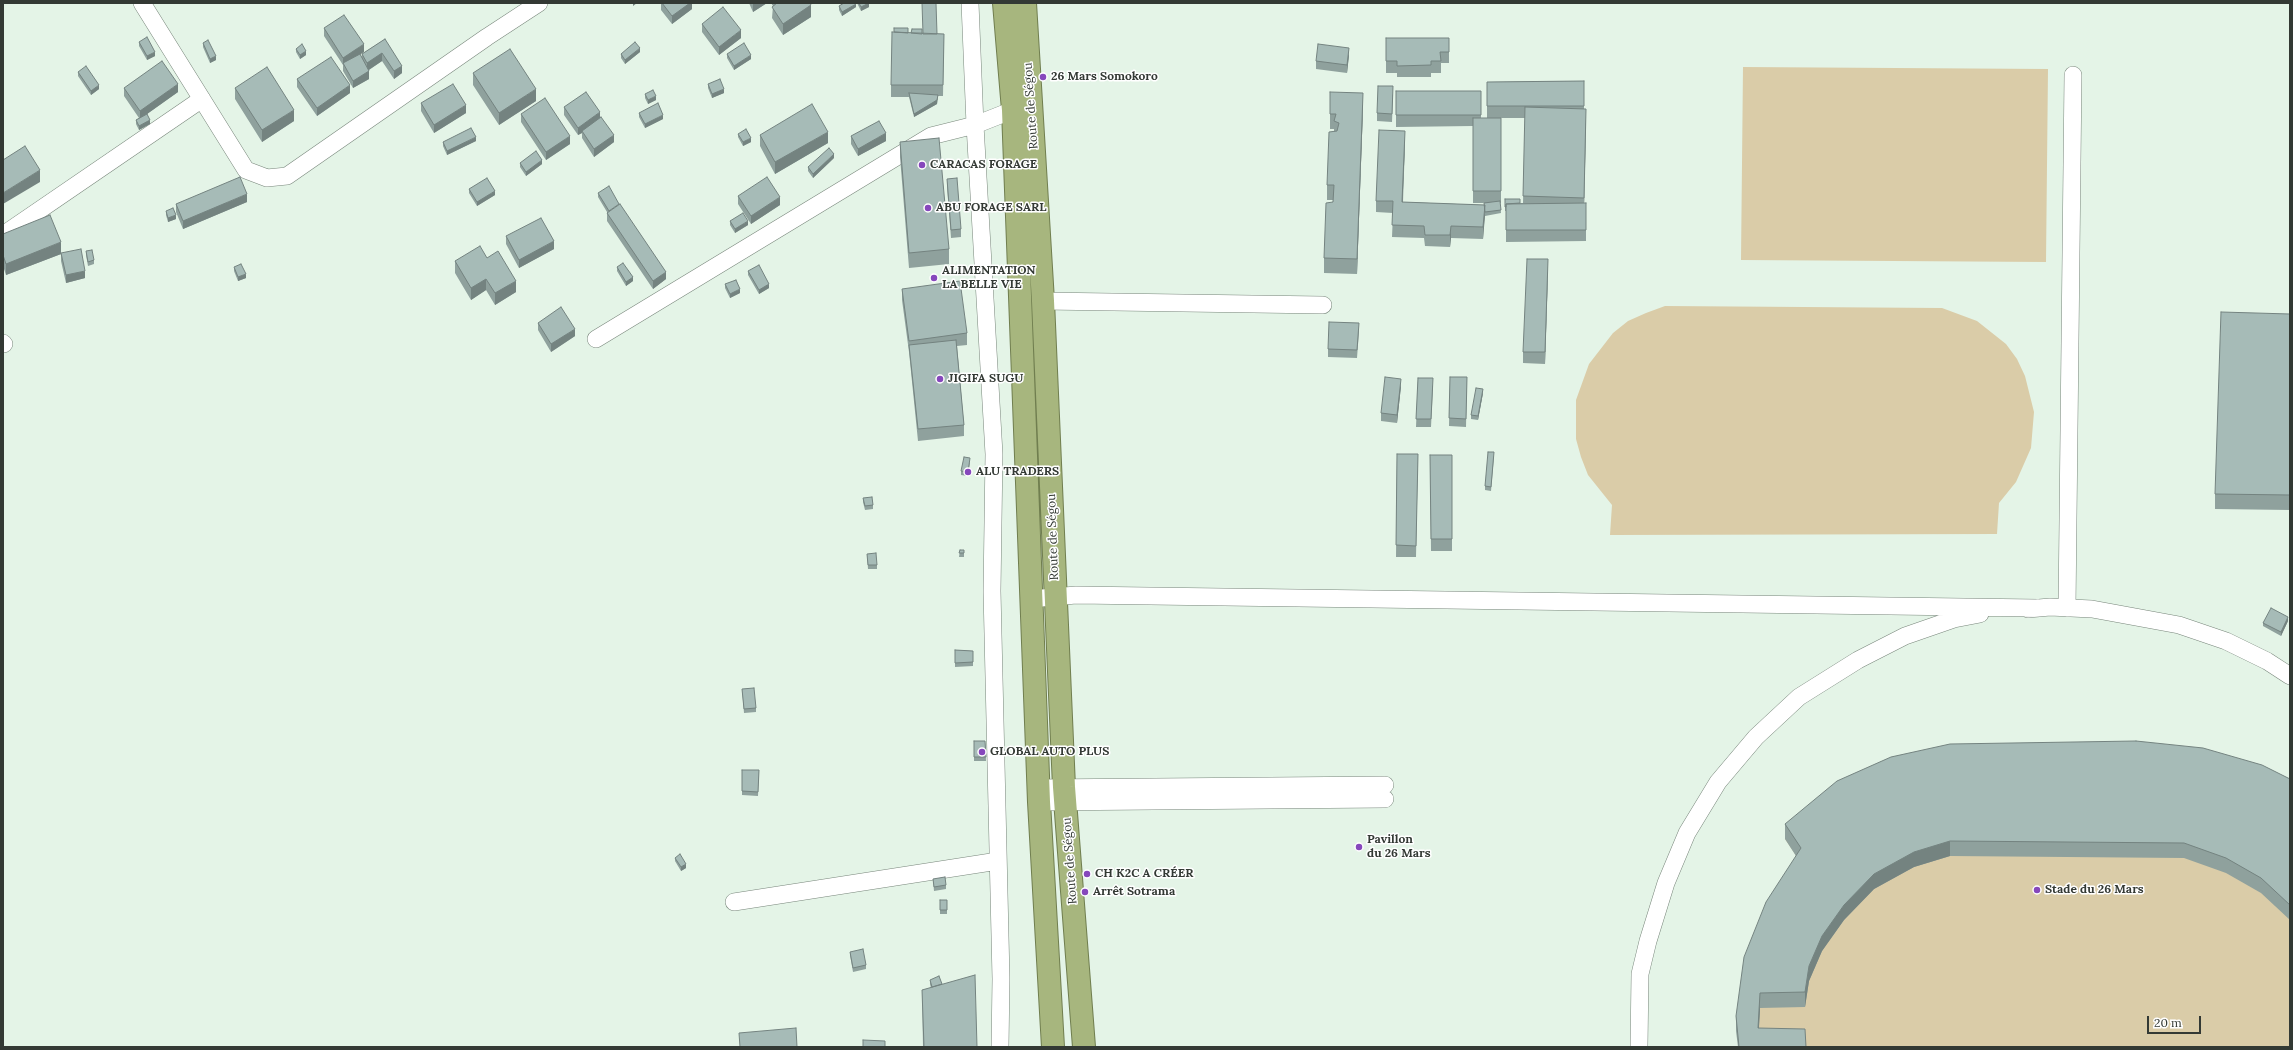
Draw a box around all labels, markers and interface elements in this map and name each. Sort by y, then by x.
street label: Route de Ségou [1021,62,1041,150]
place label: 26 Mars Somokoro [1051,70,1158,84]
marker: 26 Mars Somokoro [1038,72,1048,82]
place label: CARACAS FORAGE [930,158,1037,172]
marker: CARACAS FORAGE [917,160,927,170]
place label: ABU FORAGE SARL [936,201,1046,215]
marker: ABU FORAGE SARL [923,203,933,213]
place label: ALIMENTATION LA BELLE VIE [942,264,1036,292]
marker: ALIMENTATION LA BELLE VIE [929,273,939,283]
place label: JIGIFA SUGU [948,372,1023,386]
marker: JIGIFA SUGU [935,374,945,384]
place label: ALU TRADERS [976,465,1059,479]
marker: ALU TRADERS [963,467,973,477]
street label: Route de Ségou [1044,493,1062,581]
place label: GLOBAL AUTO PLUS [990,745,1109,759]
marker: GLOBAL AUTO PLUS [977,747,987,757]
street label: Route de Ségou [1060,817,1080,905]
place label: Pavillon du 26 Mars [1367,833,1431,861]
marker: Pavillon du 26 Mars [1354,842,1364,852]
place label: CH K2C A CRÉER [1095,867,1193,881]
marker: CH K2C A CRÉER [1082,869,1092,879]
place label: Stade du 26 Mars [2045,883,2144,897]
place label: Arrêt Sotrama [1093,885,1175,899]
marker: Stade du 26 Mars [2032,885,2042,895]
marker: Arrêt Sotrama [1080,887,1090,897]
scale bar [2149,1008,2203,1034]
text: 20 m [2154,1015,2182,1030]

